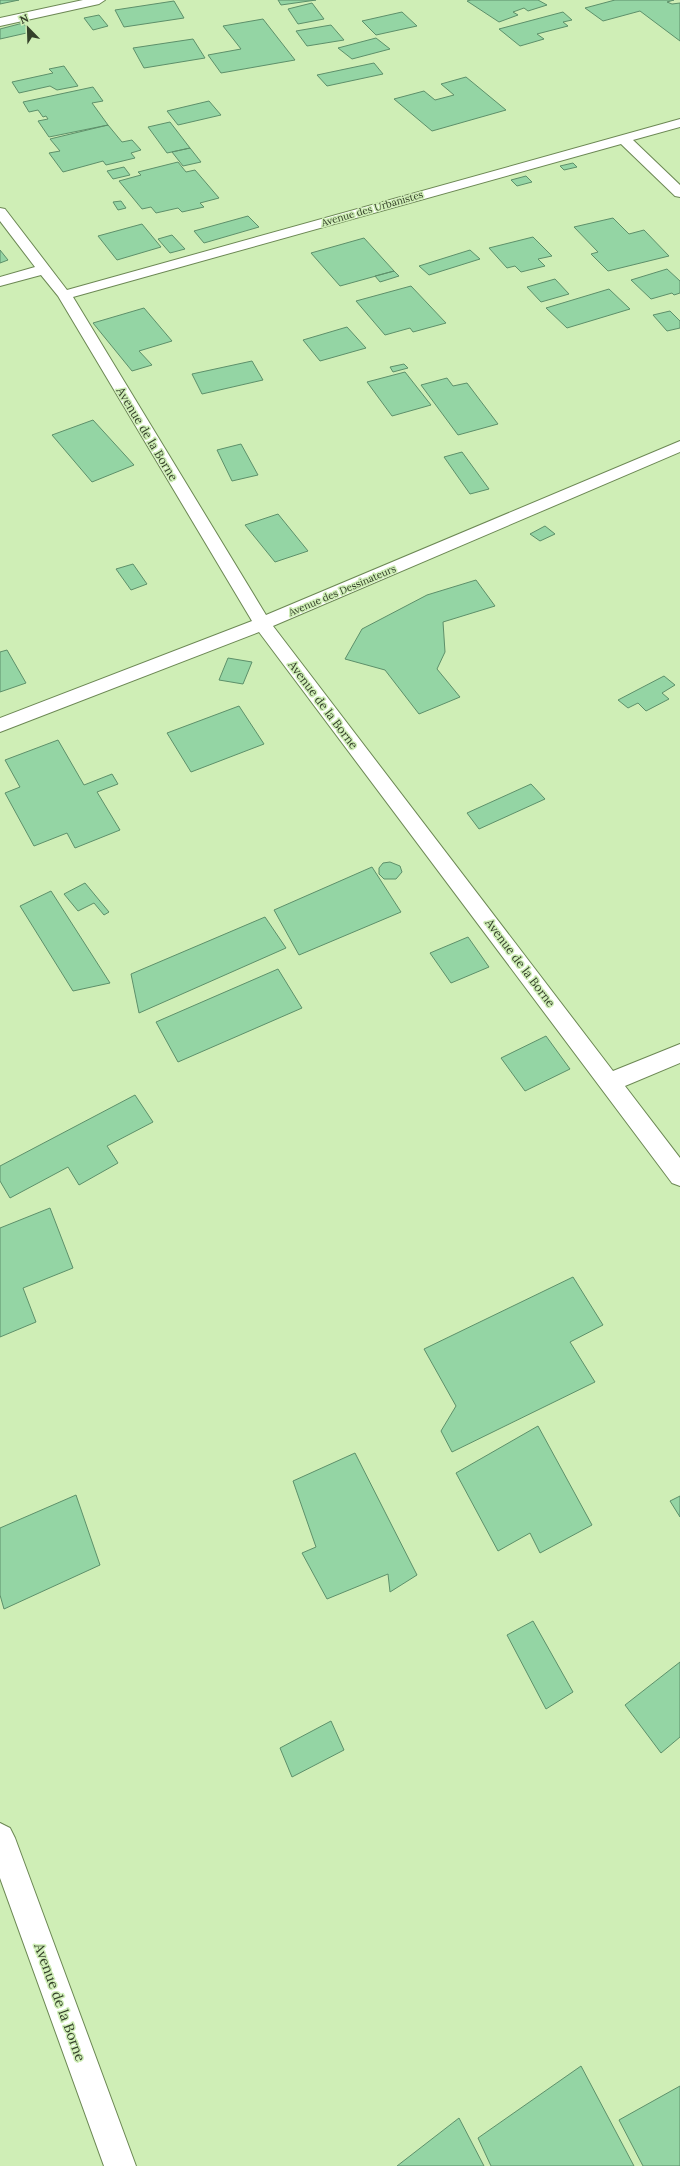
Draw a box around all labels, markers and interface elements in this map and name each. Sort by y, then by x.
north arrow [8,8,48,48]
text: N [17,10,31,27]
street label: Avenue des Urbanistes [319,188,425,230]
street label: Avenue de la Borne [113,383,182,484]
street label: Avenue des Dessinateurs [286,562,398,619]
street label: Avenue de la Borne [285,657,362,752]
street label: Avenue de la Borne [482,915,559,1010]
street label: Avenue de la Borne [30,1939,90,2064]

